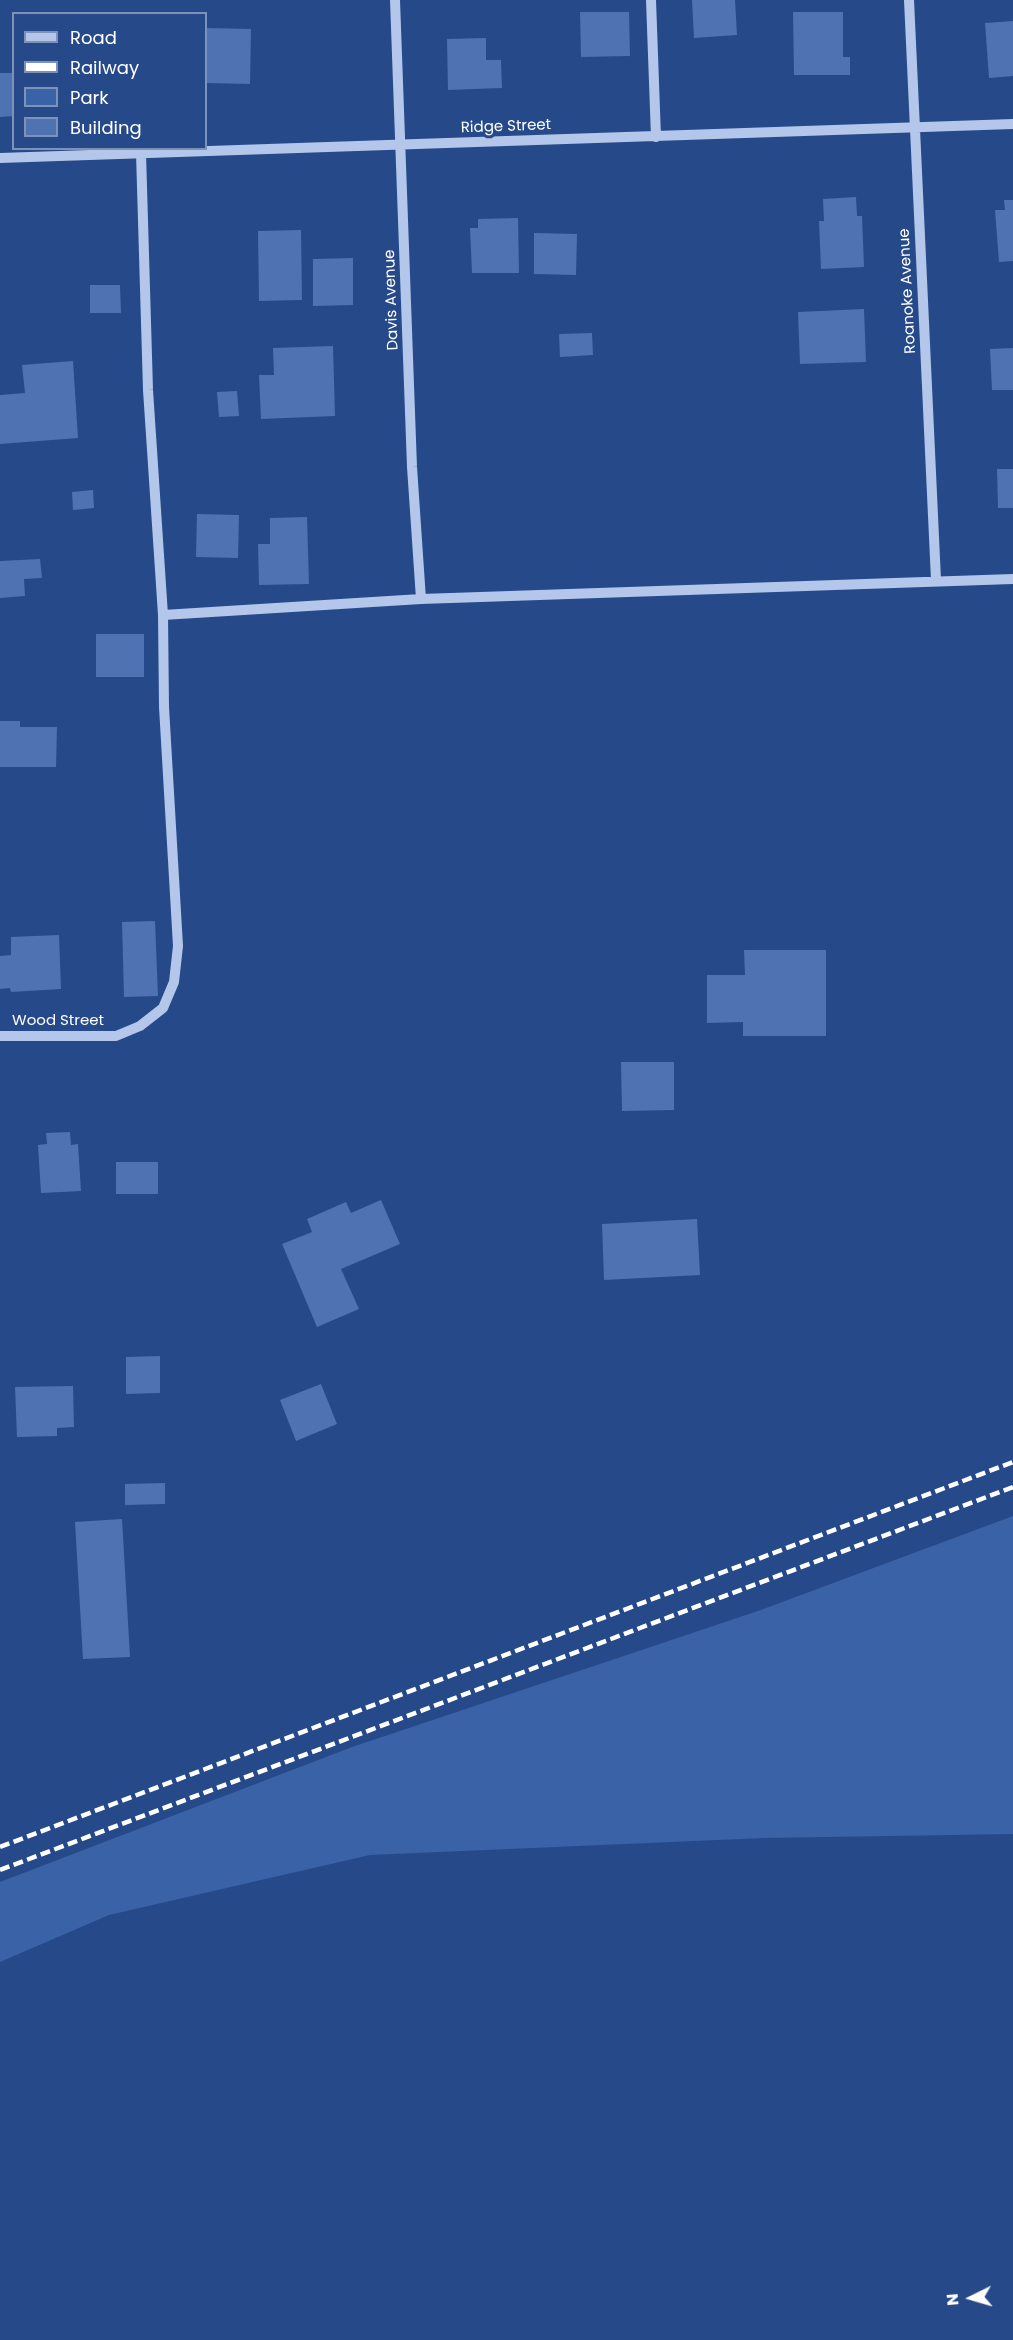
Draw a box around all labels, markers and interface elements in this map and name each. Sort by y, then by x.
legend [12,12,207,150]
text: Road [70,25,117,50]
text: Railway [70,55,139,80]
text: Park [70,85,109,110]
text: Building [70,115,142,140]
street label: Ridge Street [461,116,551,138]
street label: Roanoke Avenue [896,228,920,354]
street label: Davis Avenue [381,249,403,351]
street label: Wood Street [12,1012,104,1030]
north arrow [941,2268,1001,2328]
text: N [941,2293,965,2307]

